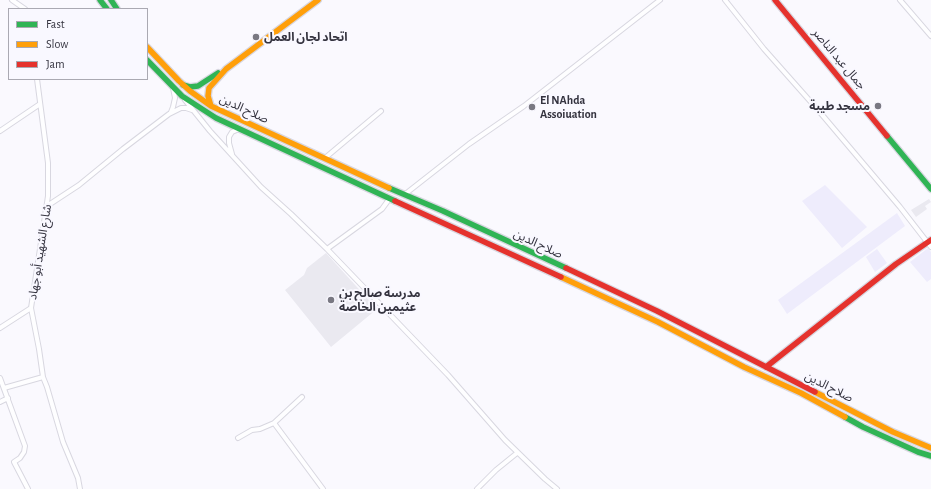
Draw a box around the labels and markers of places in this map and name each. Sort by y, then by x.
place label: اتحاد لجان العمل [264,30,348,44]
marker: اتحاد لجان العمل [251,32,261,42]
place label: El NAhda Assoiuation [540,93,597,121]
place label: مسجد طيبة [809,99,870,113]
marker: مسجد طيبة [873,101,883,111]
marker: El NAhda Assoiuation [527,102,537,112]
place label: مدرسة صالح بن عثيمين الخاصة [339,286,420,314]
marker: مدرسة صالح بن عثيمين الخاصة [326,295,336,305]

